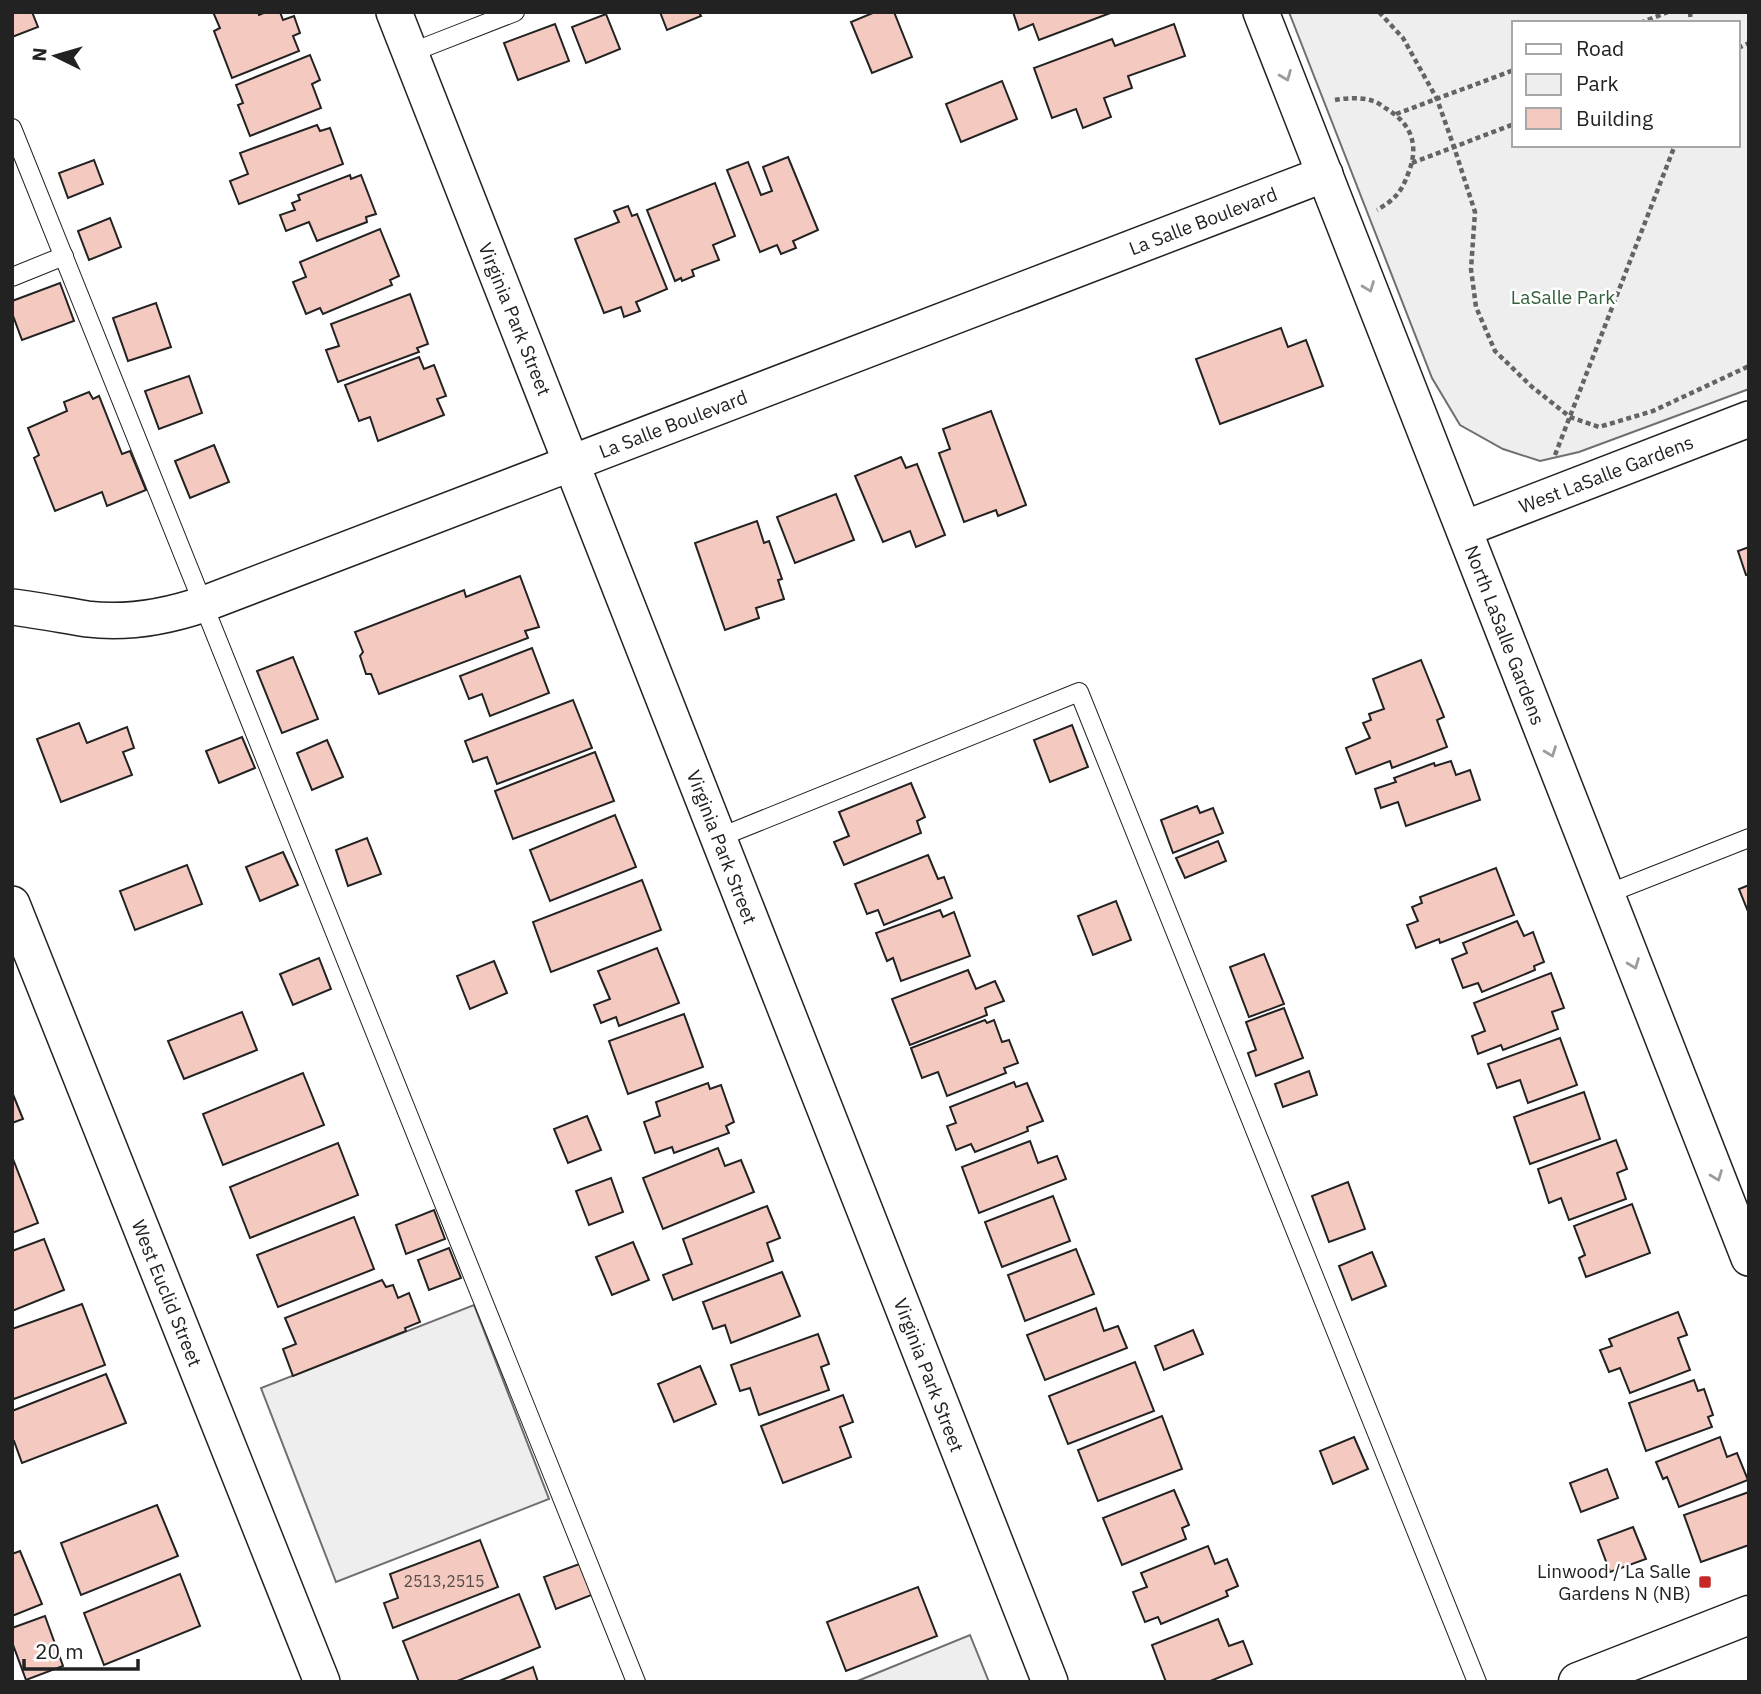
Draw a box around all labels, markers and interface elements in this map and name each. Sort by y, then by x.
north arrow [21,21,91,91]
legend [1512,21,1740,147]
text: Road [1576,34,1624,62]
text: N [27,47,52,62]
one-way arrow [1278,69,1292,81]
text: Park [1576,69,1619,97]
text: Building [1576,104,1653,132]
street label: La Salle Boulevard [1125,182,1281,260]
street label: Virginia Park Street [473,239,557,399]
one-way arrow [1361,281,1375,293]
park label: LaSalle Park [1511,285,1615,309]
street label: La Salle Boulevard [595,385,751,463]
street label: West LaSalle Gardens [1515,430,1697,518]
street label: North LaSalle Gardens [1460,542,1550,728]
one-way arrow [1543,746,1557,758]
street label: Virginia Park Street [682,767,762,927]
one-way arrow [1626,958,1640,970]
one-way arrow [1708,1170,1722,1182]
street label: West Euclid Street [127,1216,207,1370]
street label: Virginia Park Street [889,1295,969,1455]
place label: Linwood / La Salle Gardens N (NB) [1537,1559,1691,1605]
house number: 2513,2515 [403,1571,485,1591]
marker: Linwood / La Salle Gardens N (NB) [1697,1574,1713,1590]
scale bar [24,1628,138,1672]
text: 20 m [35,1637,84,1665]

